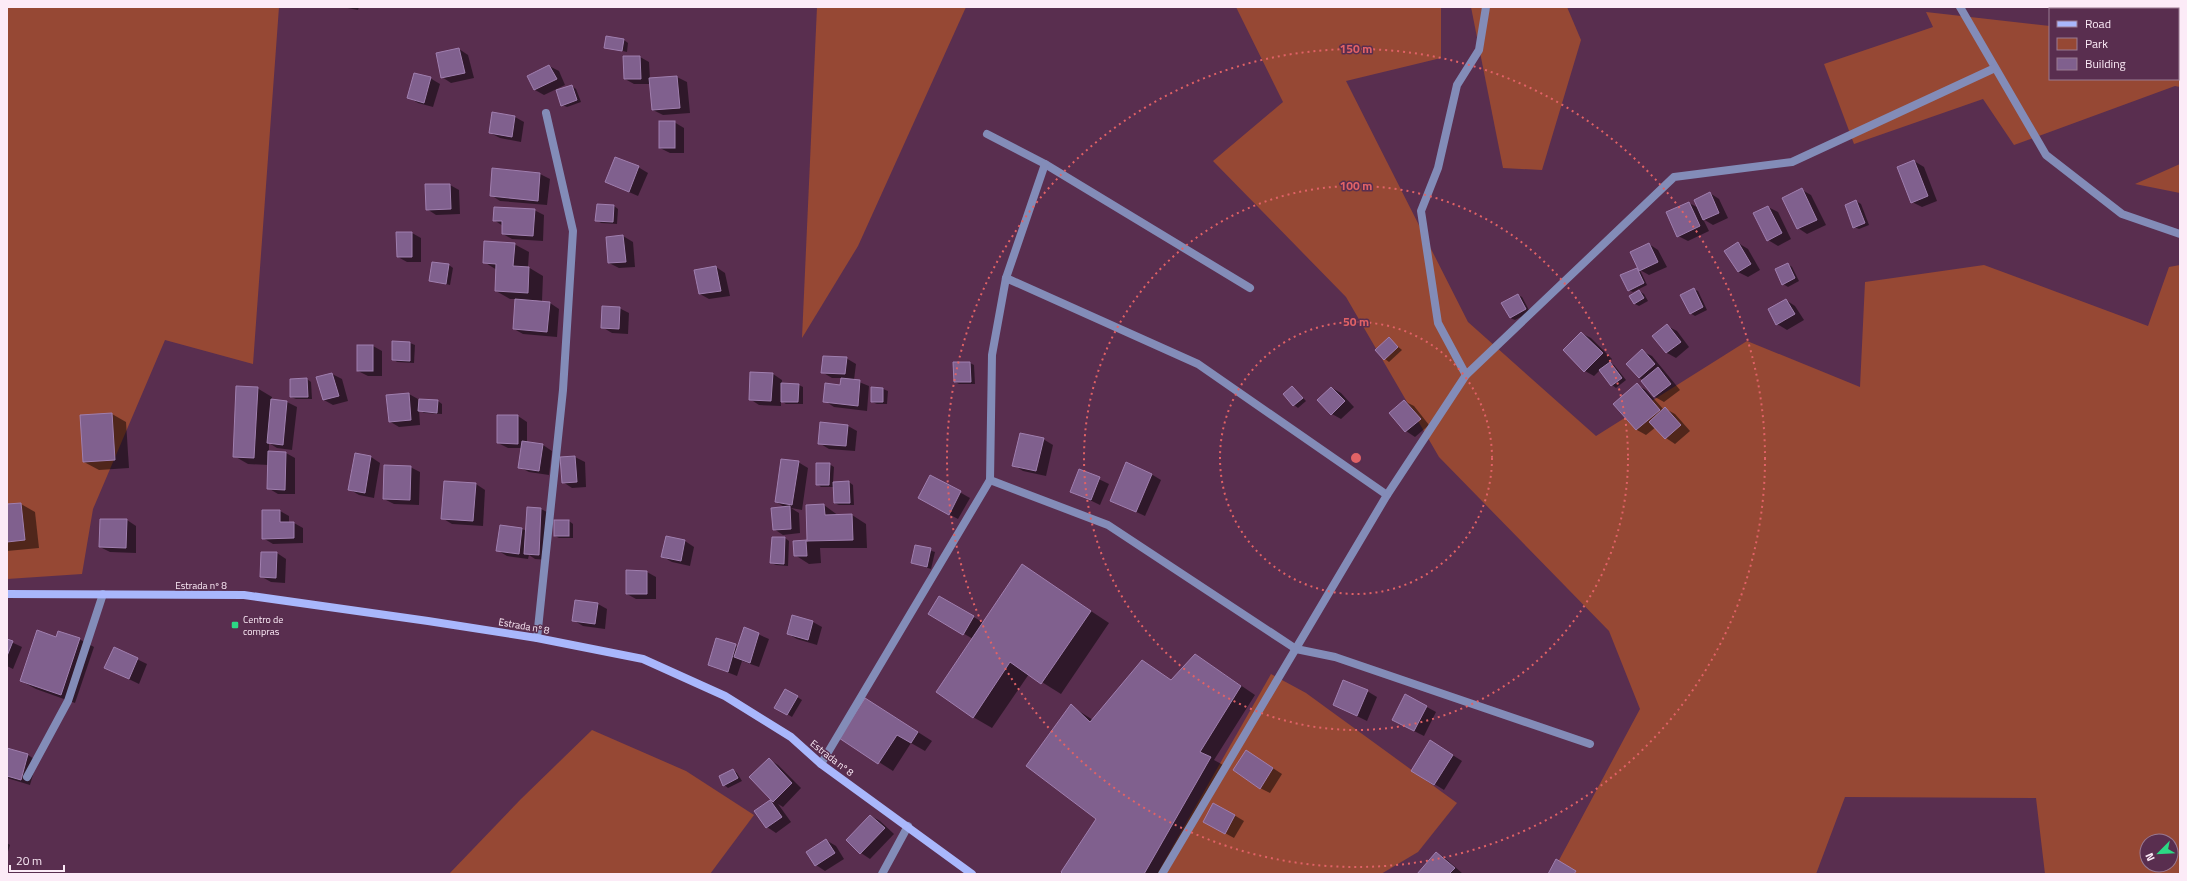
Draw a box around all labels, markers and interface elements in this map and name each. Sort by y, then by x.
legend [2049,8,2179,80]
text: Road [2085,14,2111,33]
text: Park [2085,34,2108,53]
text: 150 m [1340,39,1372,58]
text: Building [2085,54,2126,73]
text: 100 m [1340,176,1372,195]
text: 50 m [1343,312,1369,331]
centre of rings [1349,451,1363,465]
street label: Estrada nº 8 [175,578,227,593]
place label: Centro de compras [243,612,283,639]
street label: Estrada nº 8 [497,614,551,638]
marker: Centro de compras [230,620,240,630]
street label: Estrada nº 8 [807,736,857,780]
north arrow [2139,833,2179,873]
scale bar [10,847,64,873]
text: N [2141,850,2159,864]
text: 20 m [16,851,42,870]

